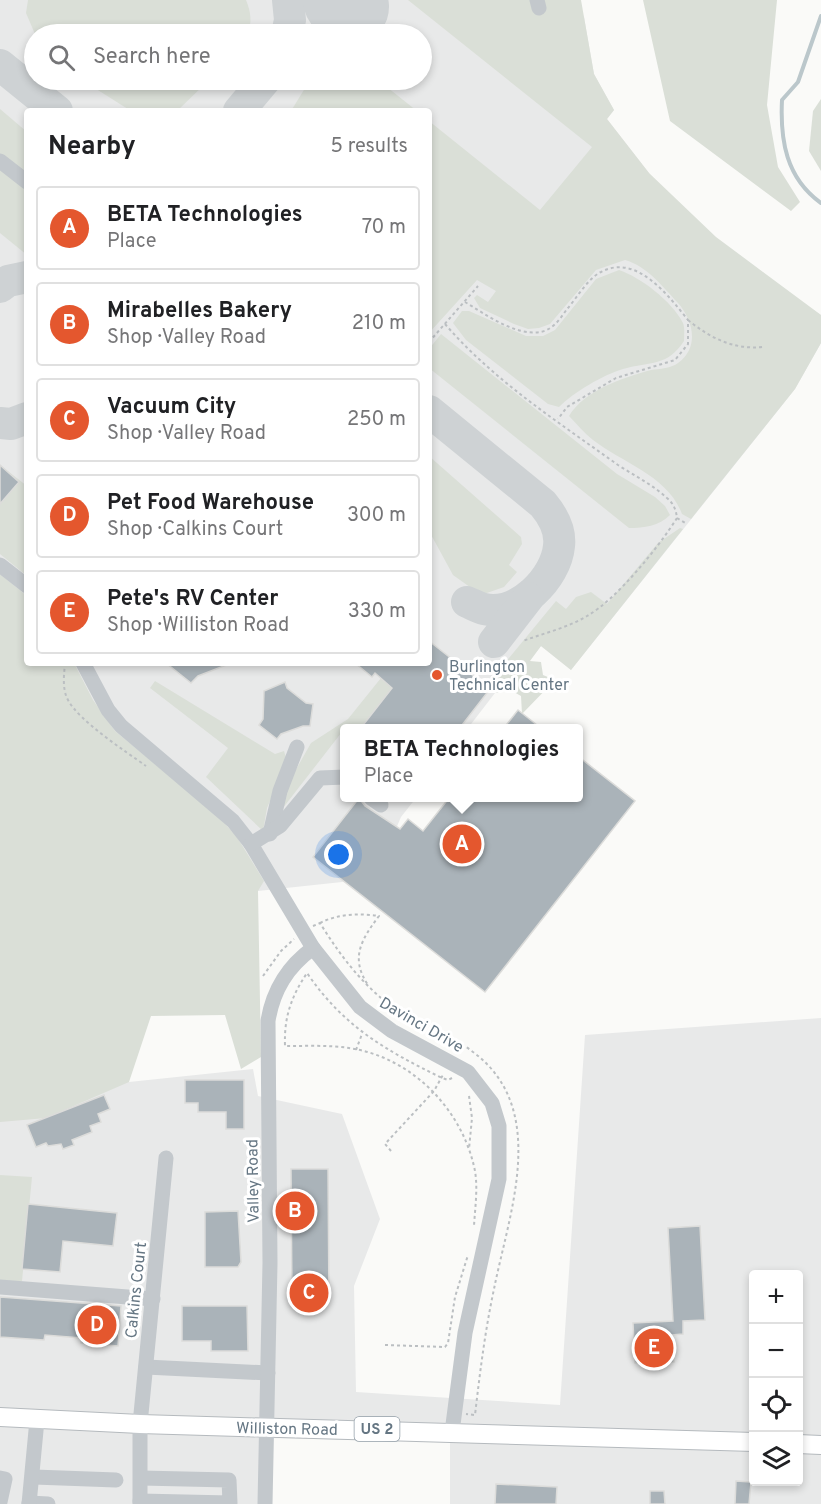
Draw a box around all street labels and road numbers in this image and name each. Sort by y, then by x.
street label: Davinci Drive [375,994,467,1058]
street label: Valley Road [243,1139,265,1223]
street label: Calkins Court [122,1241,152,1339]
road number: US 2 [354,1417,400,1441]
street label: Williston Road [236,1419,338,1441]

